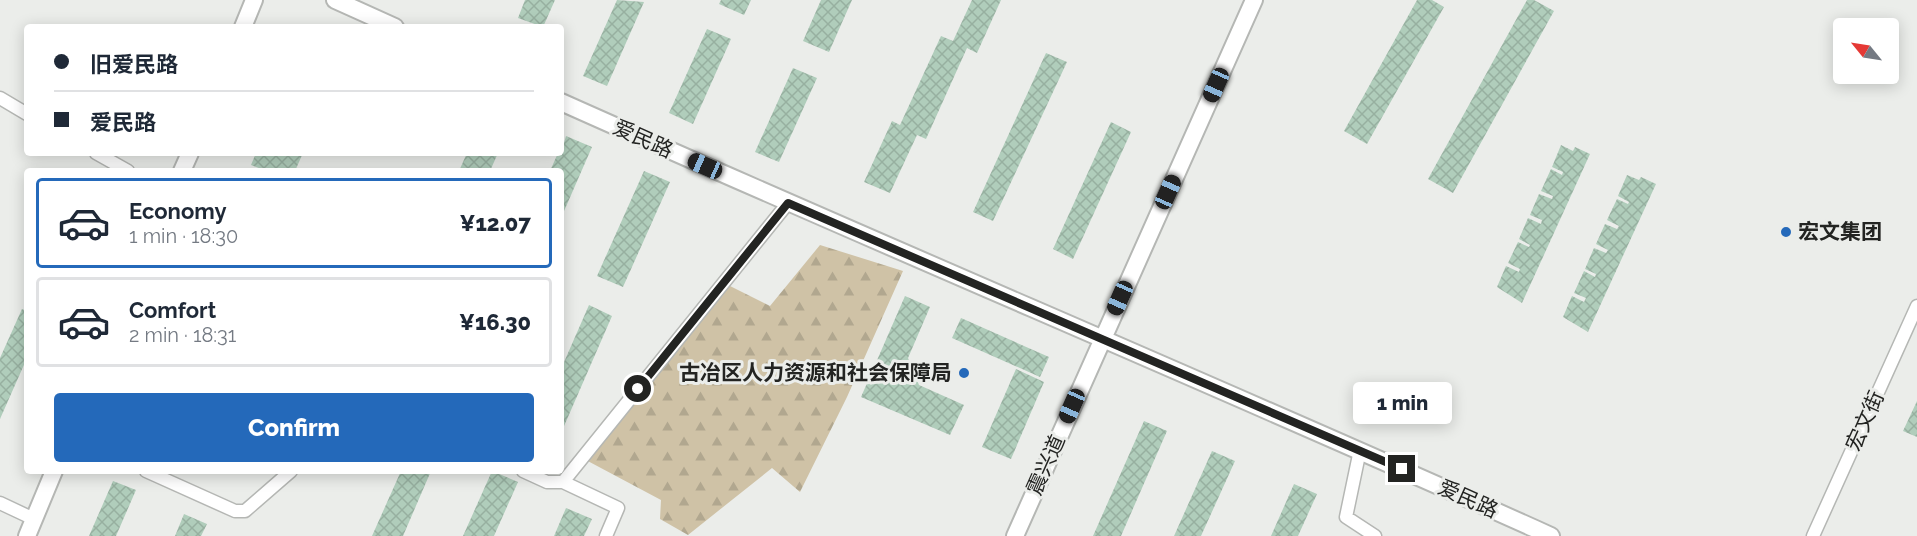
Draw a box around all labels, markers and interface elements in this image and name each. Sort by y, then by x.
north arrow [1833,18,1899,84]
map controls [1833,18,1899,84]
text: 旧爱民路 [90,51,178,77]
car [1200,65,1232,105]
text: 爱民路 [90,109,156,135]
street label: 爱民路 [609,114,677,163]
car [685,150,725,182]
car [1152,172,1184,212]
icon: car [57,196,111,250]
text: Economy [129,198,227,224]
text: ¥12.07 [459,210,531,236]
place label: 宏文集团 [1798,219,1882,244]
text: 1 min · 18:30 [129,224,238,248]
marker: 宏文集团 [1779,225,1793,239]
car [1104,278,1136,318]
icon: car [57,295,111,349]
text: Comfort [129,297,216,323]
text: ¥16.30 [459,309,531,335]
text: 2 min · 18:31 [129,323,236,347]
place label: 古冶区人力资源和社会保障局 [679,360,952,385]
marker: 古冶区人力资源和社会保障局 [957,366,971,380]
route start [624,375,651,402]
callout: 1 min [1352,382,1452,424]
car [1056,386,1088,426]
street label: 宏文街 [1840,387,1889,455]
text: 1 min [1377,391,1428,415]
button: Confirm [54,393,534,462]
street label: 震兴道 [1021,431,1070,499]
route end [1388,455,1415,482]
street label: 爱民路 [1434,474,1502,523]

